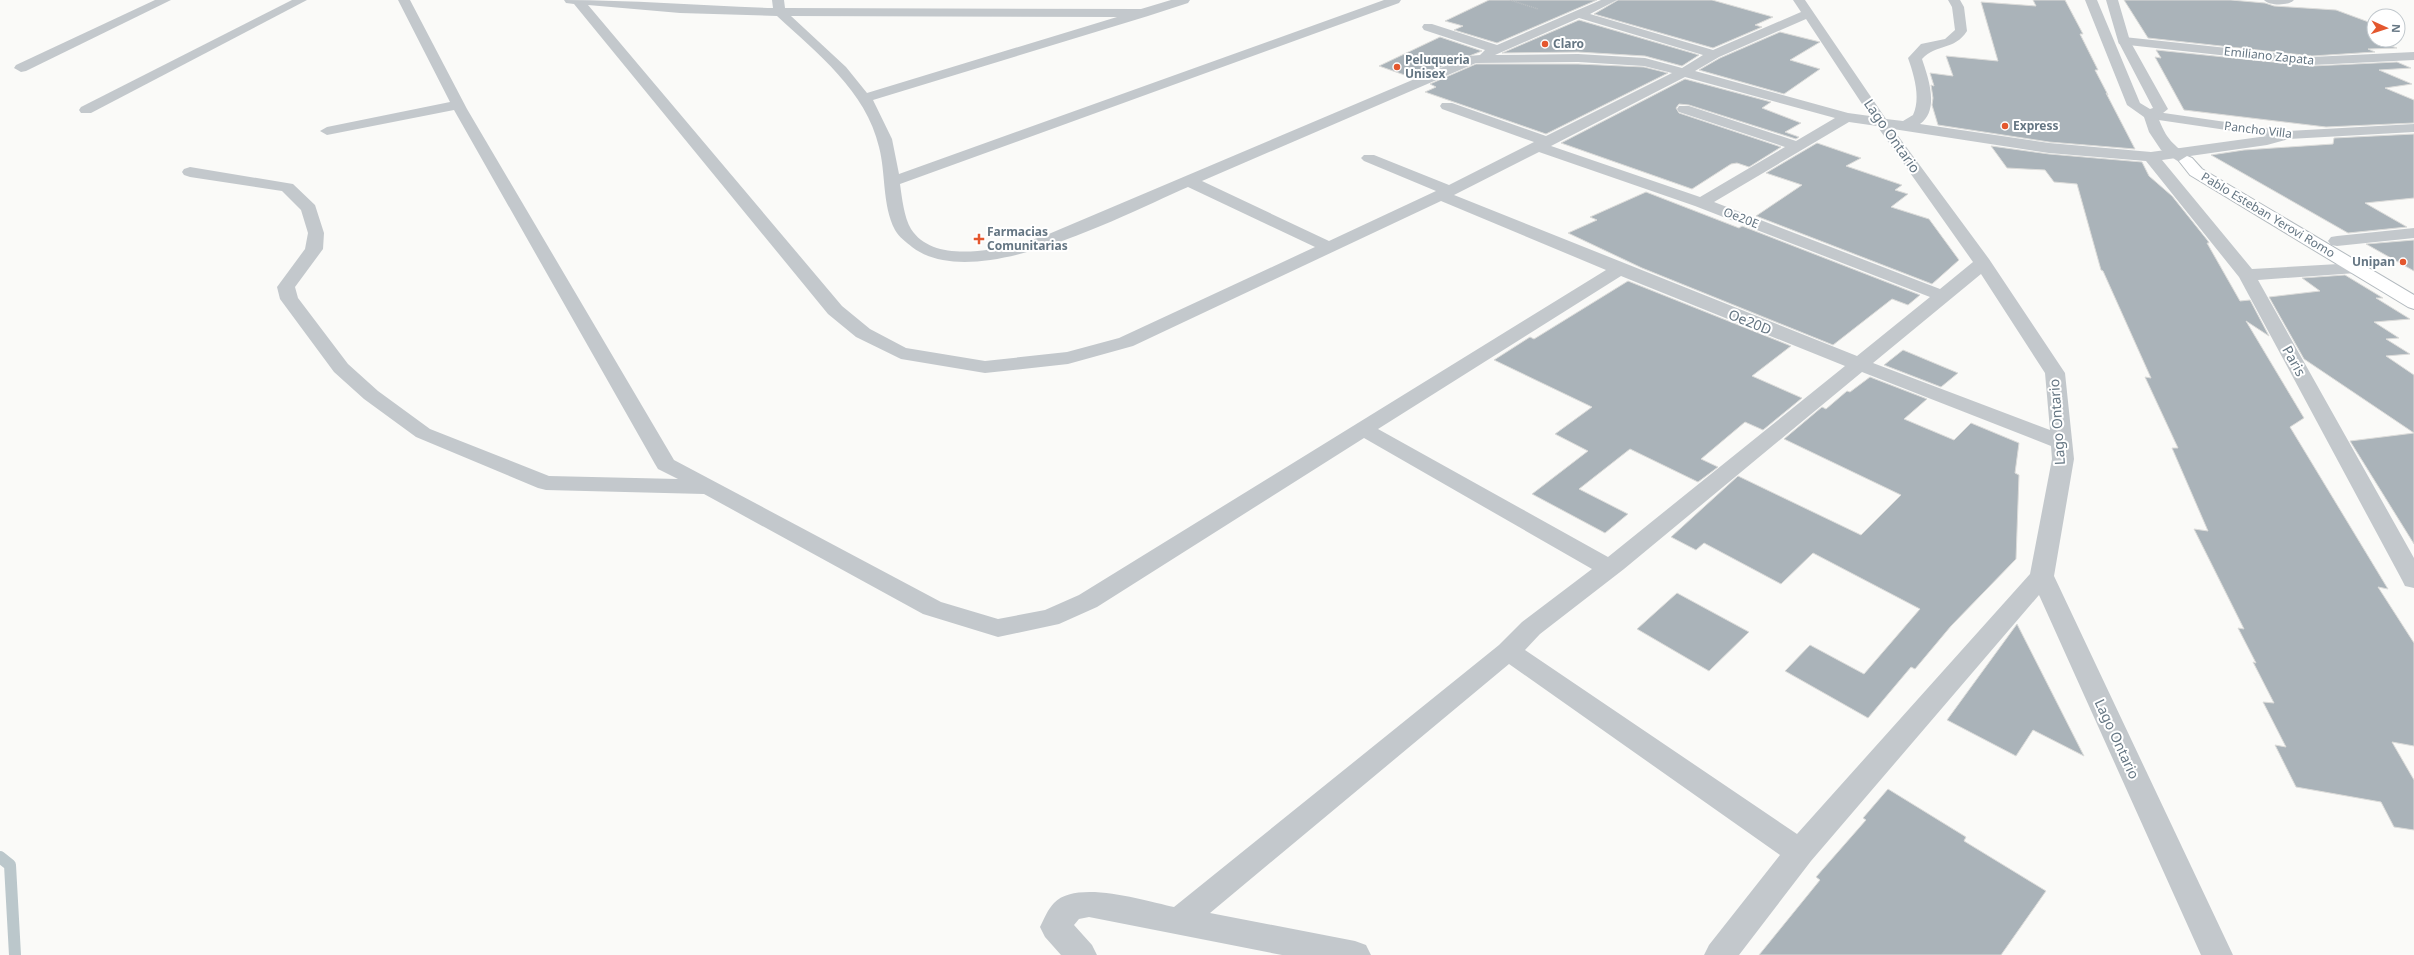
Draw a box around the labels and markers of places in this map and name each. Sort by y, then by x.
place label: Claro [1553,35,1584,52]
marker: Claro [1540,39,1550,49]
place label: Peluqueria Unisex [1405,51,1470,82]
marker: Peluqueria Unisex [1392,62,1402,72]
place label: Express [2013,117,2059,134]
marker: Express [2000,121,2010,131]
place label: Farmacias Comunitarias [987,223,1068,254]
marker: Farmacias Comunitarias [974,234,984,244]
place label: Unipan [2352,253,2395,270]
marker: Unipan [2398,257,2408,267]

